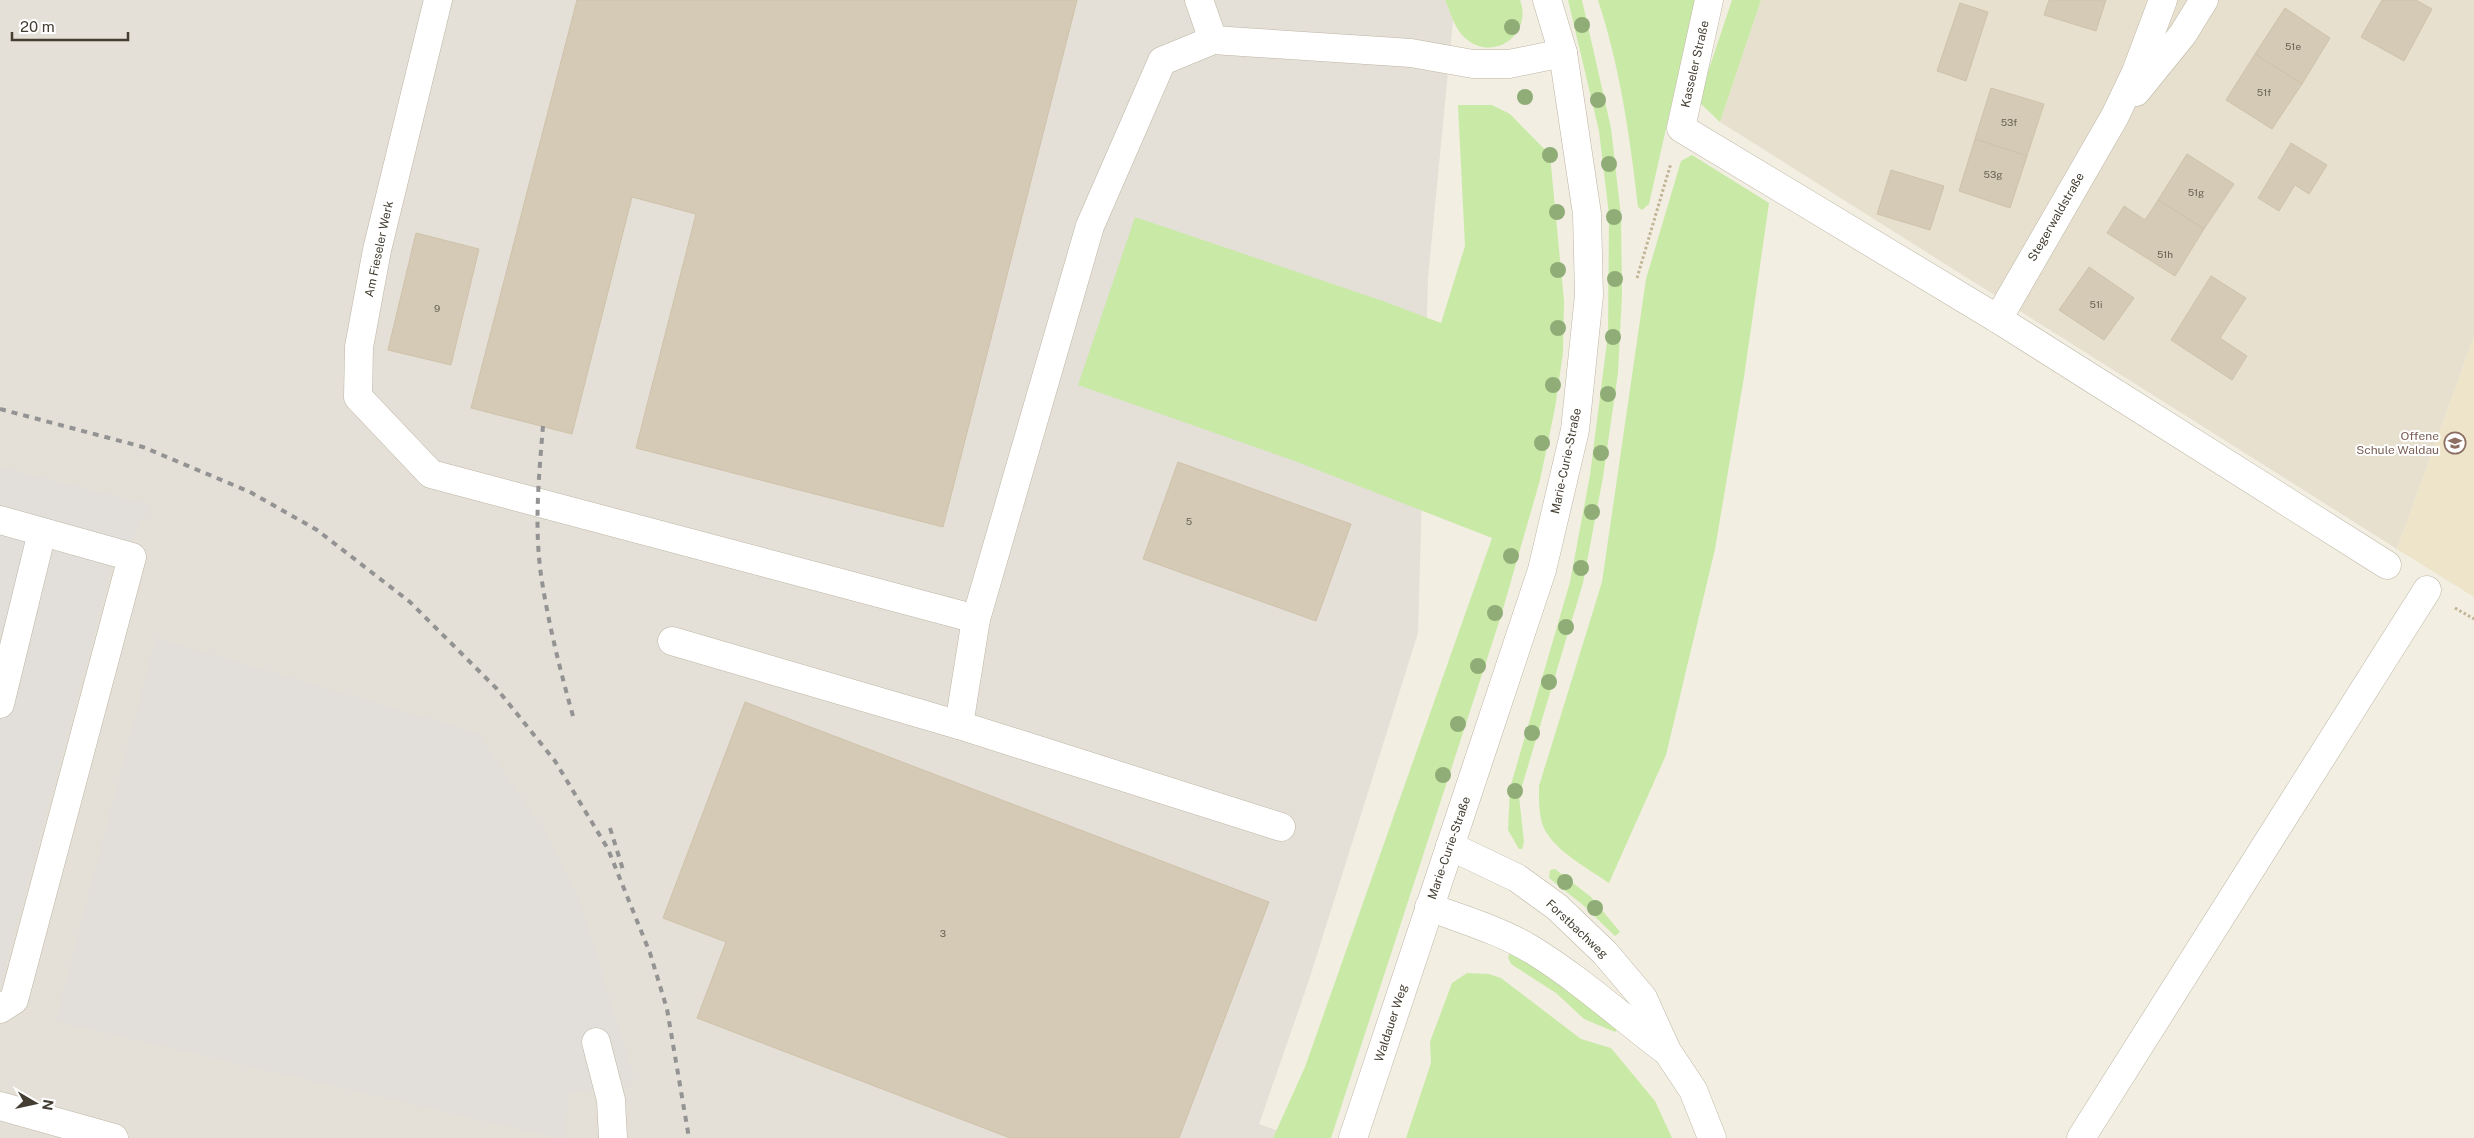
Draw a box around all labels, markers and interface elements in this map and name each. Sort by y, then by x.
scale bar [12,10,129,42]
text: 20 m [20,18,55,35]
street label: Kasseler Straße [1678,19,1712,109]
house number: 51e [2285,40,2301,52]
house number: 51f [2257,86,2271,98]
house number: 53f [2001,116,2017,128]
house number: 53g [1984,168,2002,180]
street label: Stegerwaldstraße [2025,170,2087,264]
house number: 51g [2188,186,2204,198]
street label: Am Fieseler Werk [362,199,396,298]
house number: 51h [2157,248,2173,260]
house number: 51i [2090,298,2102,310]
house number: 9 [434,302,440,314]
street label: Marie-Curie-Straße [1548,407,1584,515]
place label: Offene Schule Waldau [2356,429,2439,457]
school or university icon: Offene Schule Waldau [2443,431,2467,455]
house number: 5 [1186,515,1192,527]
street label: Marie-Curie-Straße [1425,795,1473,901]
street label: Forstbachweg [1543,897,1611,961]
house number: 3 [940,927,946,939]
street label: Waldauer Weg [1372,982,1410,1064]
north arrow [10,1078,60,1128]
text: N [39,1098,57,1112]

